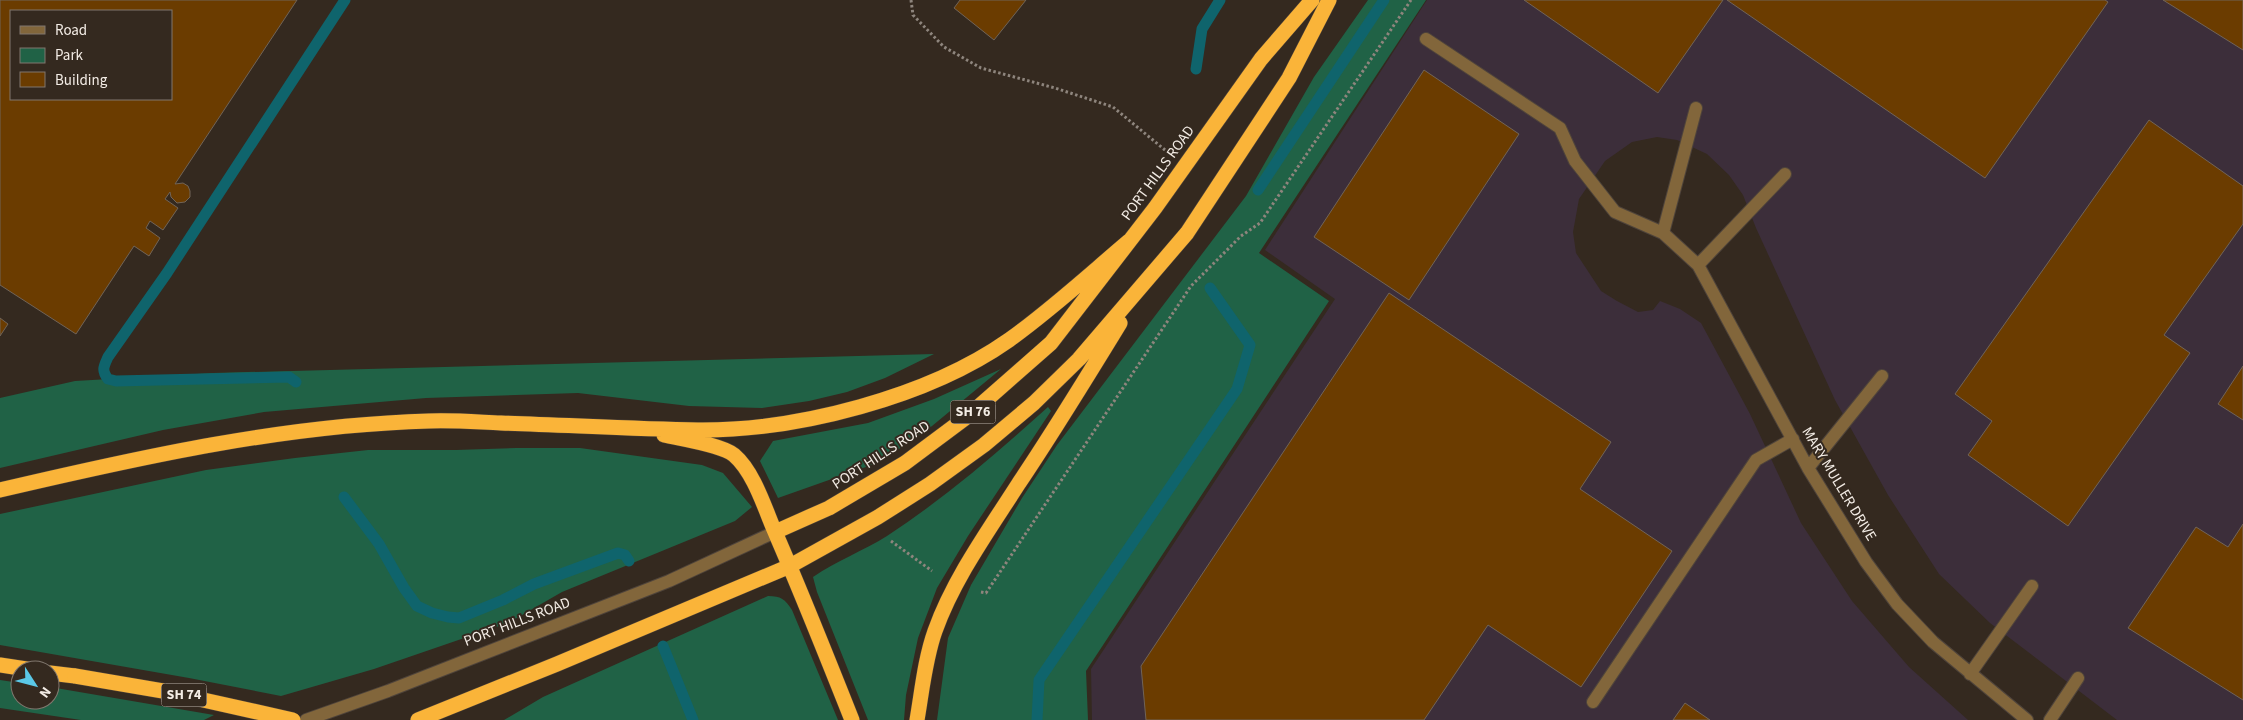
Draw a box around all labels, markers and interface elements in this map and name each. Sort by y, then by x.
legend [10,10,172,100]
text: Road [55,20,87,41]
text: Park [55,45,84,66]
text: Building [55,70,108,91]
street label: PORT HILLS ROAD [1116,121,1200,225]
road number: SH 76 [950,401,996,424]
street label: PORT HILLS ROAD [828,416,934,494]
street label: MARY MULLER DRIVE [1797,423,1881,545]
street label: PORT HILLS ROAD [461,592,573,652]
north arrow [10,660,60,710]
text: N [34,682,56,702]
road number: SH 74 [162,684,206,706]

